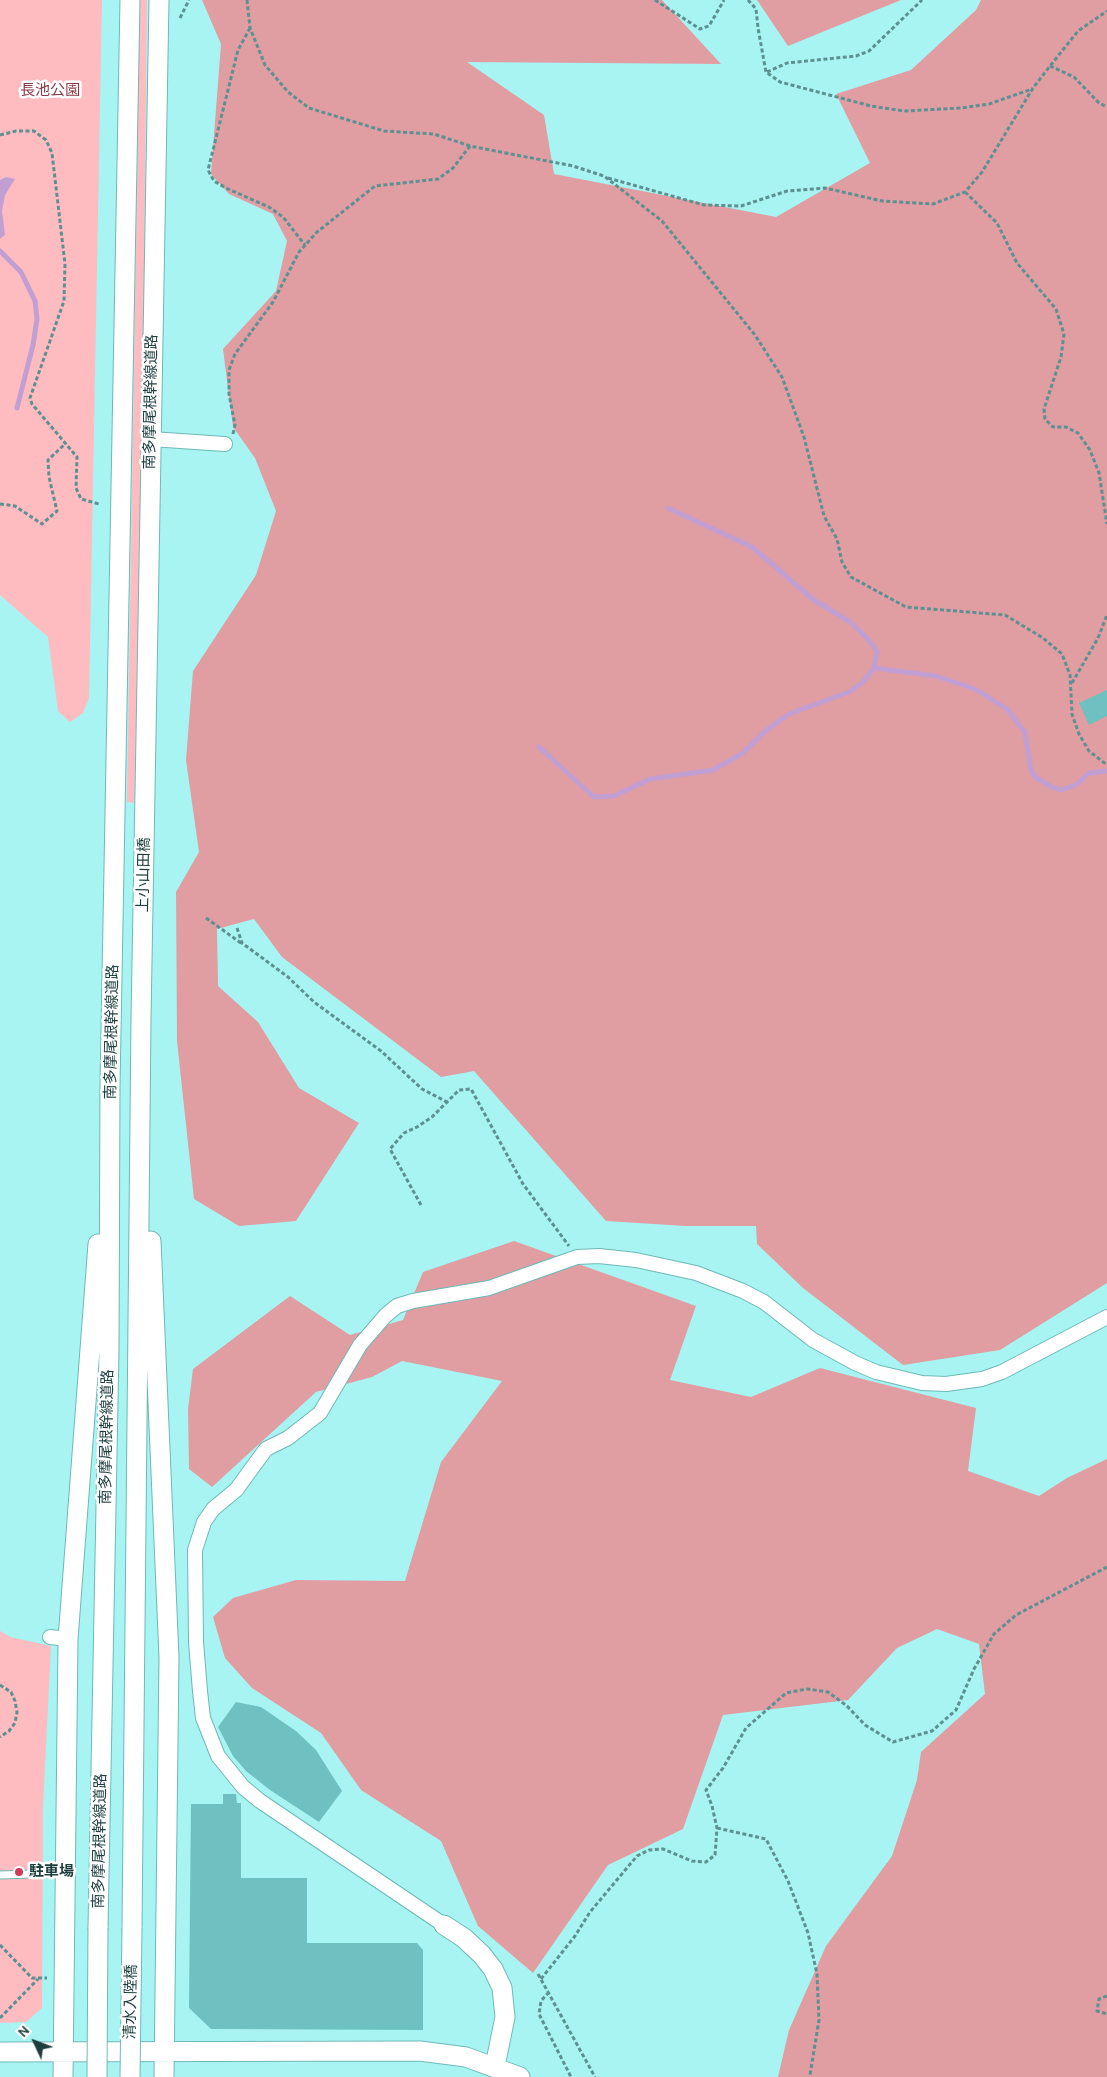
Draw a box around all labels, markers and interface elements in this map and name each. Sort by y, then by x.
park label: 長池公園 [20,82,80,100]
street label: 南多摩尾根幹線道路 [141,334,161,470]
street label: 上小山田橋 [134,837,154,913]
street label: 南多摩尾根幹線道路 [102,964,122,1100]
street label: 南多摩尾根幹線道路 [97,1369,117,1505]
street label: 南多摩尾根幹線道路 [90,1773,110,1909]
place label: 駐車場 [29,1863,74,1881]
marker: 駐車場 [13,1866,25,1878]
street label: 清水入陸橋 [121,1964,141,2040]
north arrow [10,2017,60,2067]
text: N [14,2022,33,2041]

